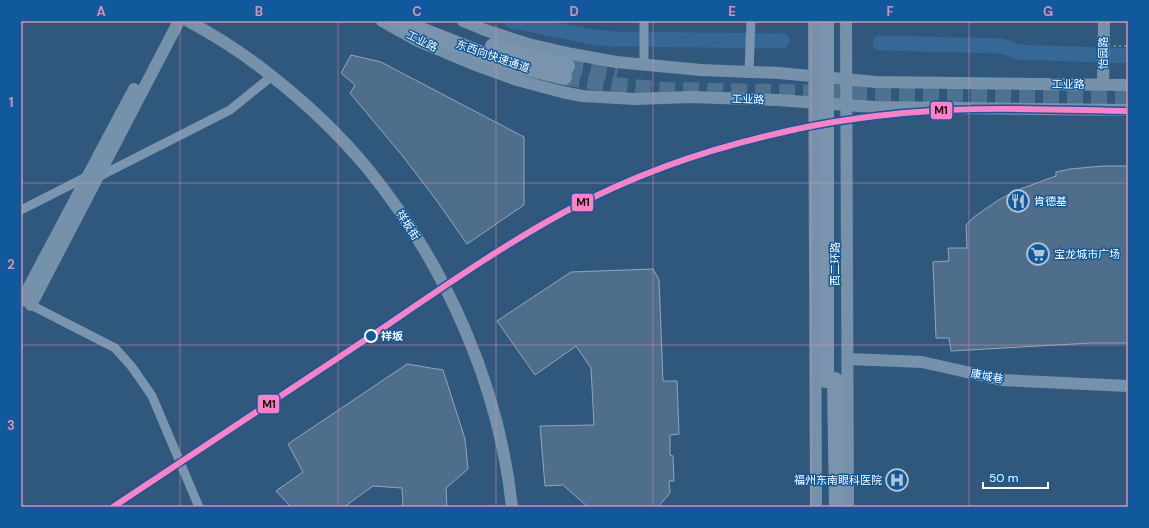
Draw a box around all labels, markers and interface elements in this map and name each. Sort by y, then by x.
text: A [96,3,106,20]
text: B [255,3,263,20]
text: C [412,3,422,20]
text: D [569,3,579,20]
text: E [728,3,736,20]
text: F [886,3,894,20]
text: G [1043,3,1053,20]
street label: 工业路 [404,27,440,55]
street label: 东西向快速通道 [454,37,532,75]
street label: 怡园路 [1096,37,1110,70]
street label: 工业路 [1051,77,1085,91]
street label: 工业路 [731,91,765,107]
text: 1 [9,94,13,111]
line badge: M1 [930,101,953,120]
text: M1 [934,103,948,117]
restaurant icon: 肯德基 [1005,188,1031,214]
line badge: M1 [571,193,594,212]
place label: 肯德基 [1034,194,1067,208]
text: M1 [576,195,590,209]
street label: 祥坂街 [393,207,423,243]
supermarket icon: 宝龙城市广场 [1025,241,1051,267]
street label: 西二环路 [828,242,842,286]
place label: 宝龙城市广场 [1054,247,1120,261]
text: 2 [7,256,15,273]
marker: 祥坂 [364,329,378,343]
place label: 祥坂 [381,329,403,343]
street label: 康城巷 [969,366,1005,386]
line badge: M1 [257,394,280,414]
text: M1 [262,397,276,411]
text: 3 [7,417,15,434]
scale bar [983,464,1048,490]
hospital icon: 福州东南眼科医院 [884,467,910,493]
text: 50 m [989,470,1018,486]
place label: 福州东南眼科医院 [794,473,882,487]

